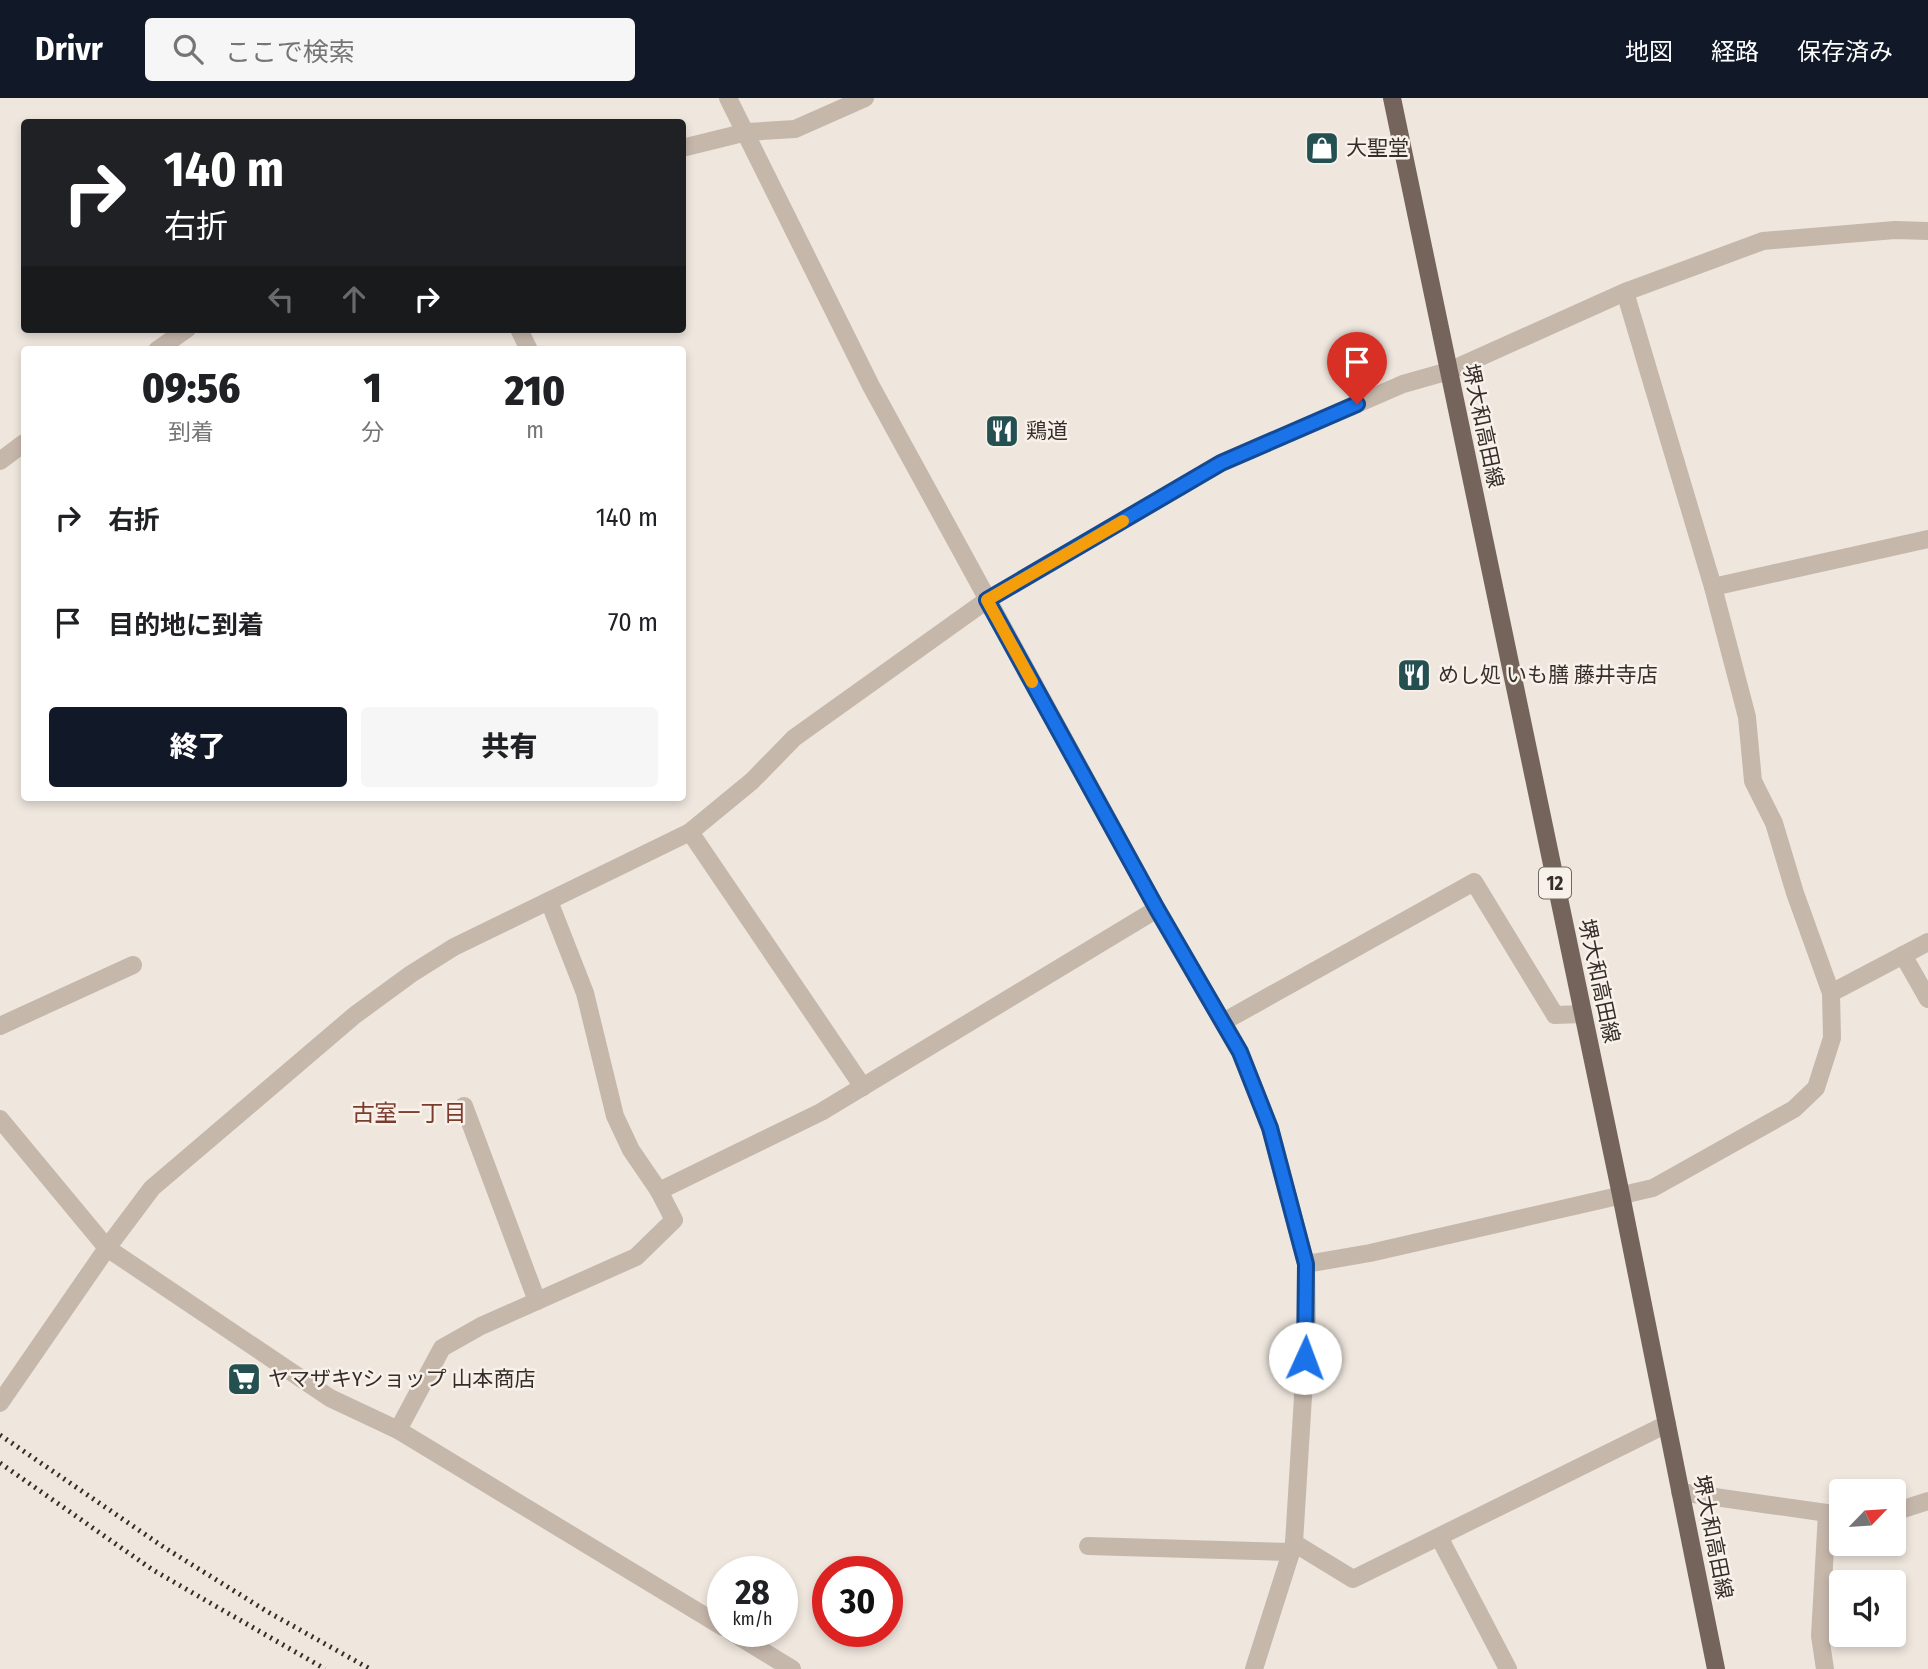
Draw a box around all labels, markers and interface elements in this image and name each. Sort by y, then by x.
search box [145,18,635,81]
text: Drivr [35,29,103,69]
icon: search [169,30,207,68]
text: ここで検索 [225,37,355,68]
text: 地図 [1625,38,1673,66]
text: 経路 [1711,38,1759,66]
text: 保存済み [1797,38,1893,66]
shop icon: 大聖堂 [1303,129,1341,167]
place label: 大聖堂 [1346,135,1409,161]
text: 140 m [164,140,284,199]
icon: right [49,147,140,238]
text: 右折 [164,207,228,245]
icon: left [262,280,300,318]
icon: ahead [335,280,373,318]
icon: right [408,280,446,318]
pin [1327,332,1387,404]
icon: arrive [1338,343,1376,381]
street label: 堺大和高田線 [1457,362,1509,490]
text: 09:56 [142,363,240,413]
text: 1 [363,363,382,413]
text: 210 [505,366,565,416]
restaurant icon: 鶏道 [983,412,1021,450]
text: m [526,416,544,444]
text: 到着 [168,418,214,446]
text: 分 [361,418,384,446]
place label: 鶏道 [1026,418,1068,444]
icon: right [49,499,87,537]
text: 140 m [596,502,658,533]
text: 右折 [108,505,160,536]
icon: arrive [49,604,87,642]
text: 70 m [608,607,658,638]
text: 目的地に到着 [108,610,264,641]
restaurant icon: めし処 いも膳 藤井寺店 [1395,656,1433,694]
place label: めし処 いも膳 藤井寺店 [1438,662,1658,688]
button: 終了 [49,707,347,787]
button: 共有 [361,707,658,787]
road number: 12 [1539,868,1571,898]
street label: 堺大和高田線 [1573,917,1625,1045]
district label: 古室一丁目 [352,1099,467,1127]
position arrow [1268,1321,1342,1395]
supermarket icon: ヤマザキYショップ 山本商店 [225,1360,263,1398]
place label: ヤマザキYショップ 山本商店 [268,1366,535,1392]
street label: 堺大和高田線 [1688,1473,1738,1601]
north arrow [1829,1479,1906,1556]
map controls [1829,1479,1906,1647]
speed limit sign: 30 [812,1556,903,1647]
button: sound [1829,1570,1906,1647]
text: 28 [735,1571,770,1613]
text: km/h [732,1608,773,1630]

